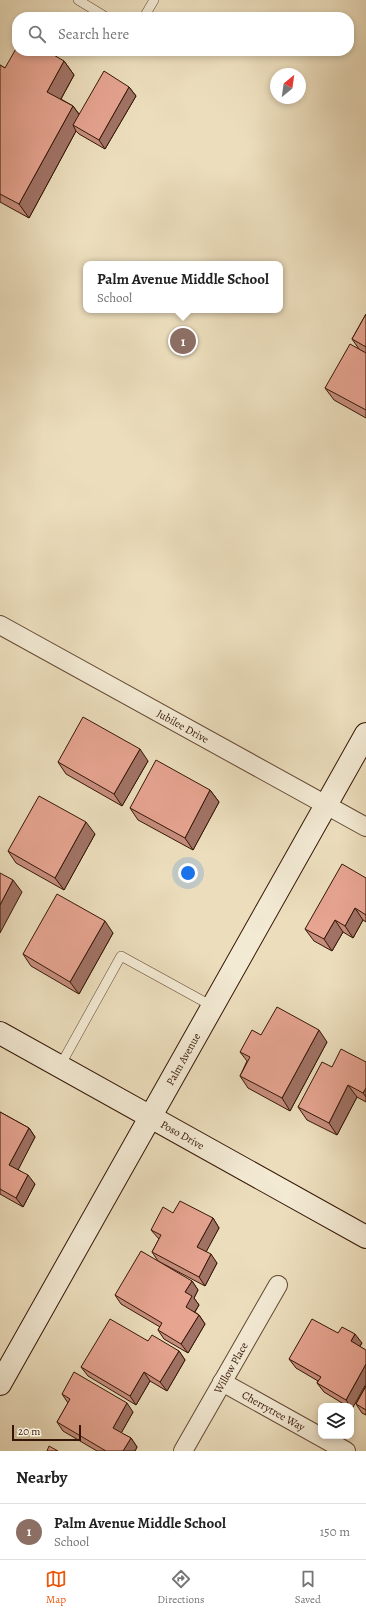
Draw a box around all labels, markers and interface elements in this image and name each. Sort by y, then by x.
search box [12,12,354,56]
icon: search [26,23,48,45]
text: Search here [58,24,129,44]
north arrow [270,68,306,104]
popup [83,261,283,313]
text: Palm Avenue Middle School [97,269,269,289]
text: School [97,289,132,306]
pin: 1 [170,326,196,356]
street label: Jubilee Drive [154,706,212,746]
your location [178,863,198,883]
street label: Palm Avenue [162,1030,204,1088]
street label: Poso Drive [158,1117,207,1153]
street label: Willow Place [210,1339,251,1397]
street label: Cherrytree Way [239,1387,308,1434]
map controls [318,1403,354,1439]
button: layers [318,1403,354,1439]
scale bar [12,1423,81,1442]
text: 20 m [18,1424,40,1439]
text: Nearby [16,1466,67,1489]
text: Palm Avenue Middle School [54,1513,226,1533]
text: 1 [27,1523,31,1540]
text: 150 m [320,1523,350,1540]
text: School [54,1533,89,1550]
tab: Map [45,1568,67,1607]
tab: Directions [157,1568,205,1607]
tab: Saved [295,1568,321,1607]

